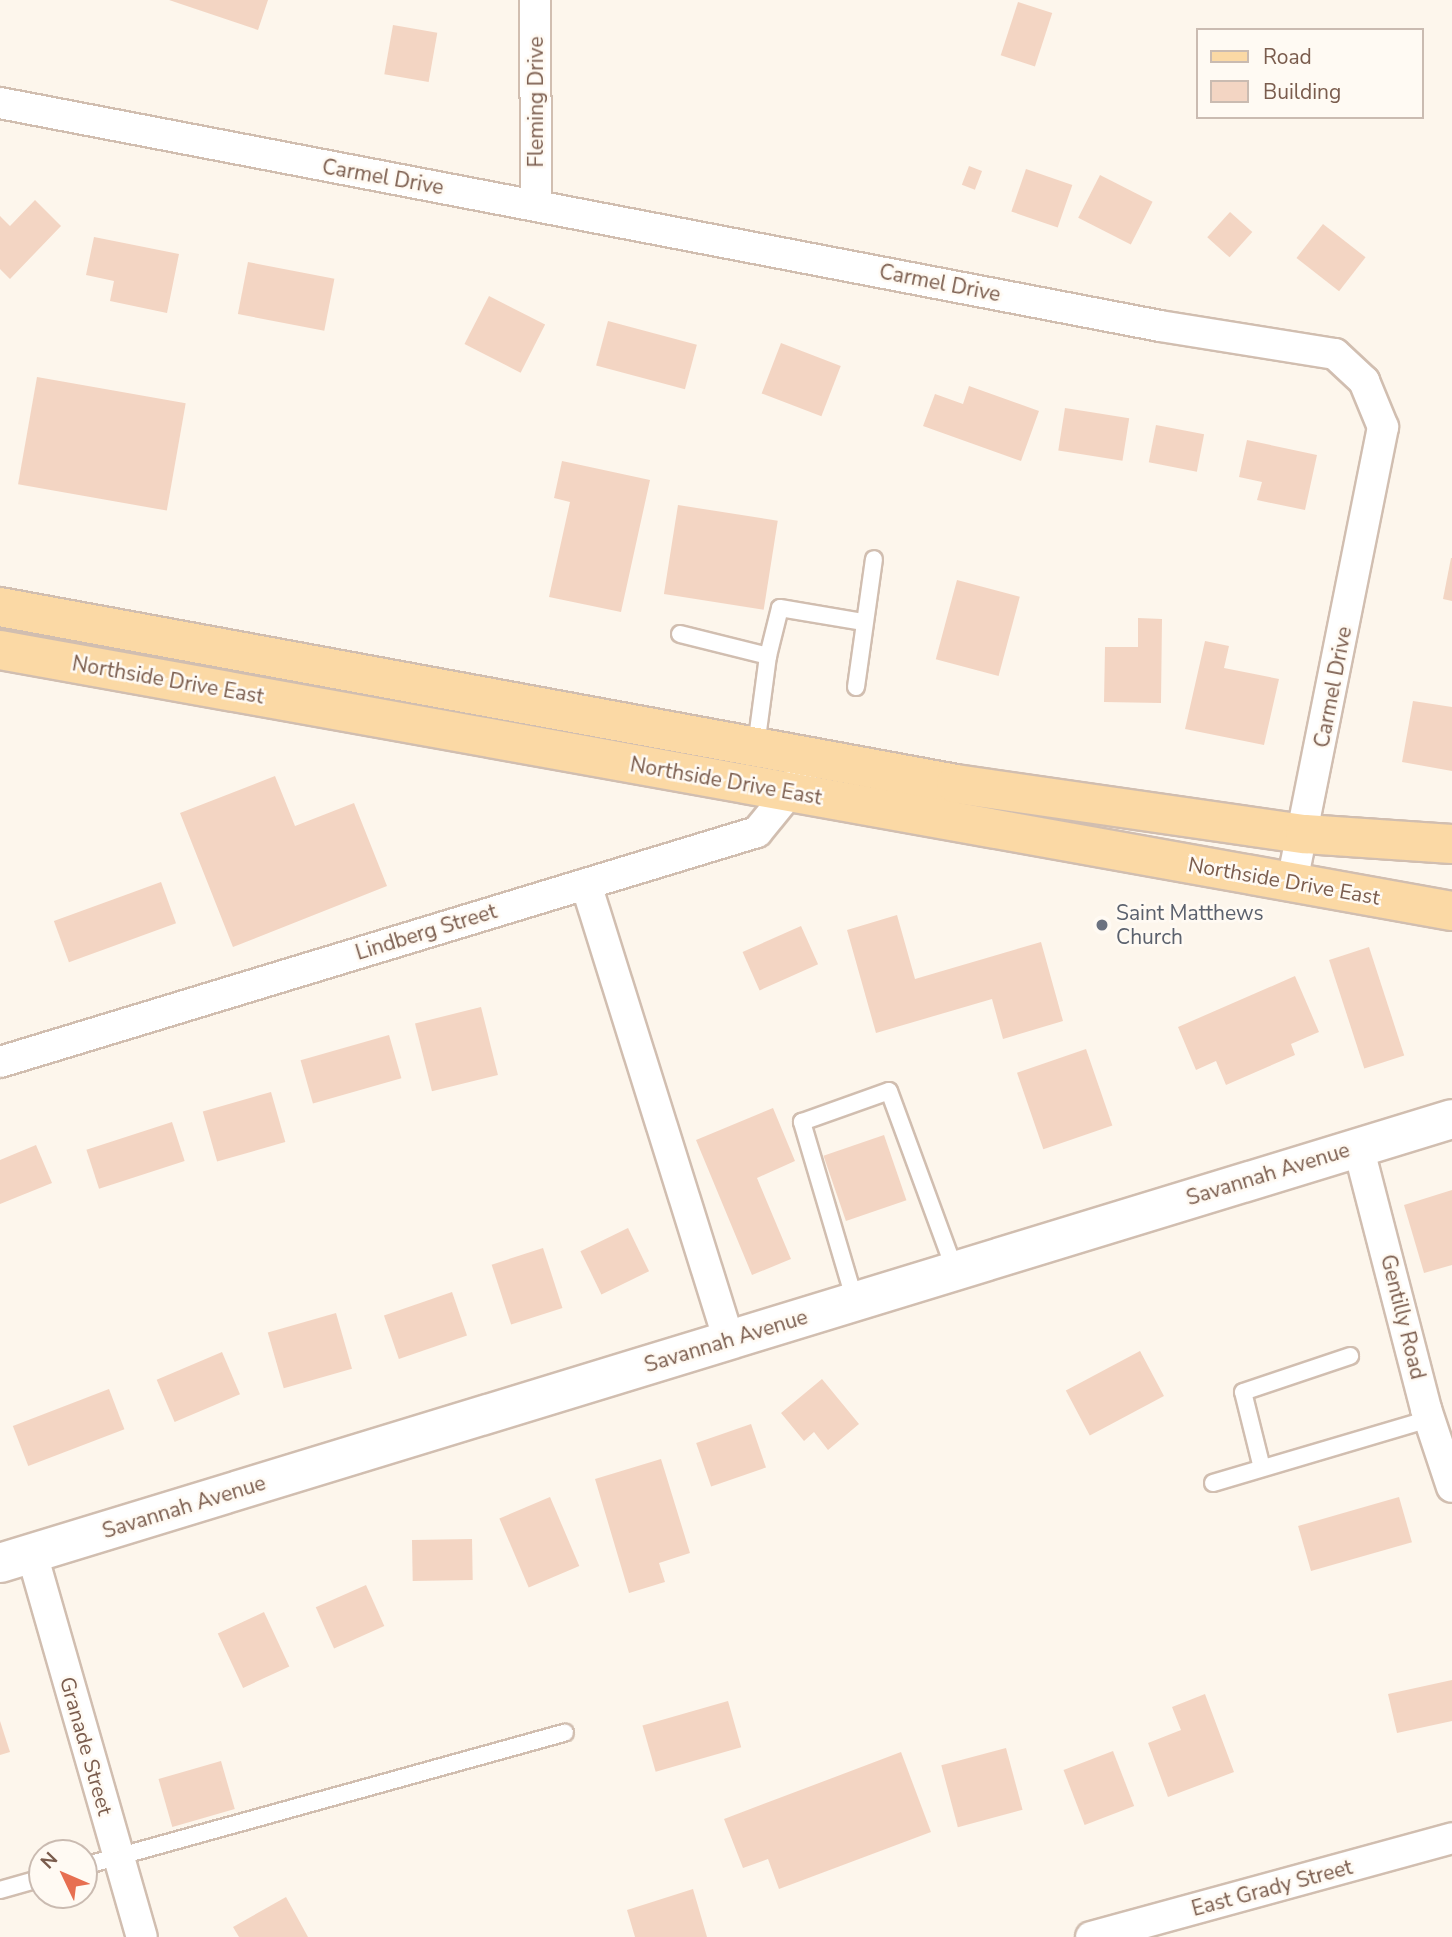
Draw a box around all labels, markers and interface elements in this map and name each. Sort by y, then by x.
legend [1196,28,1424,119]
street label: Fleming Drive [523,36,549,168]
text: Road [1263,43,1312,71]
text: Building [1263,78,1341,106]
street label: Carmel Drive [320,154,446,200]
street label: Carmel Drive [877,259,1003,307]
street label: Carmel Drive [1309,624,1357,750]
street label: Northside Drive East [70,651,266,709]
street label: Northside Drive East [628,752,824,810]
street label: Northside Drive East [1186,852,1382,910]
street label: Lindberg Street [352,899,500,965]
place label: Saint Matthews Church [1116,900,1264,950]
marker: Saint Matthews Church [1094,917,1110,933]
street label: Savannah Avenue [1183,1137,1353,1211]
street label: Gentilly Road [1375,1252,1431,1382]
street label: Savannah Avenue [641,1304,811,1378]
street label: Savannah Avenue [99,1470,269,1544]
street label: Granade Street [54,1674,118,1818]
north arrow [28,1839,98,1909]
text: N [35,1847,64,1875]
street label: East Grady Street [1189,1854,1355,1922]

